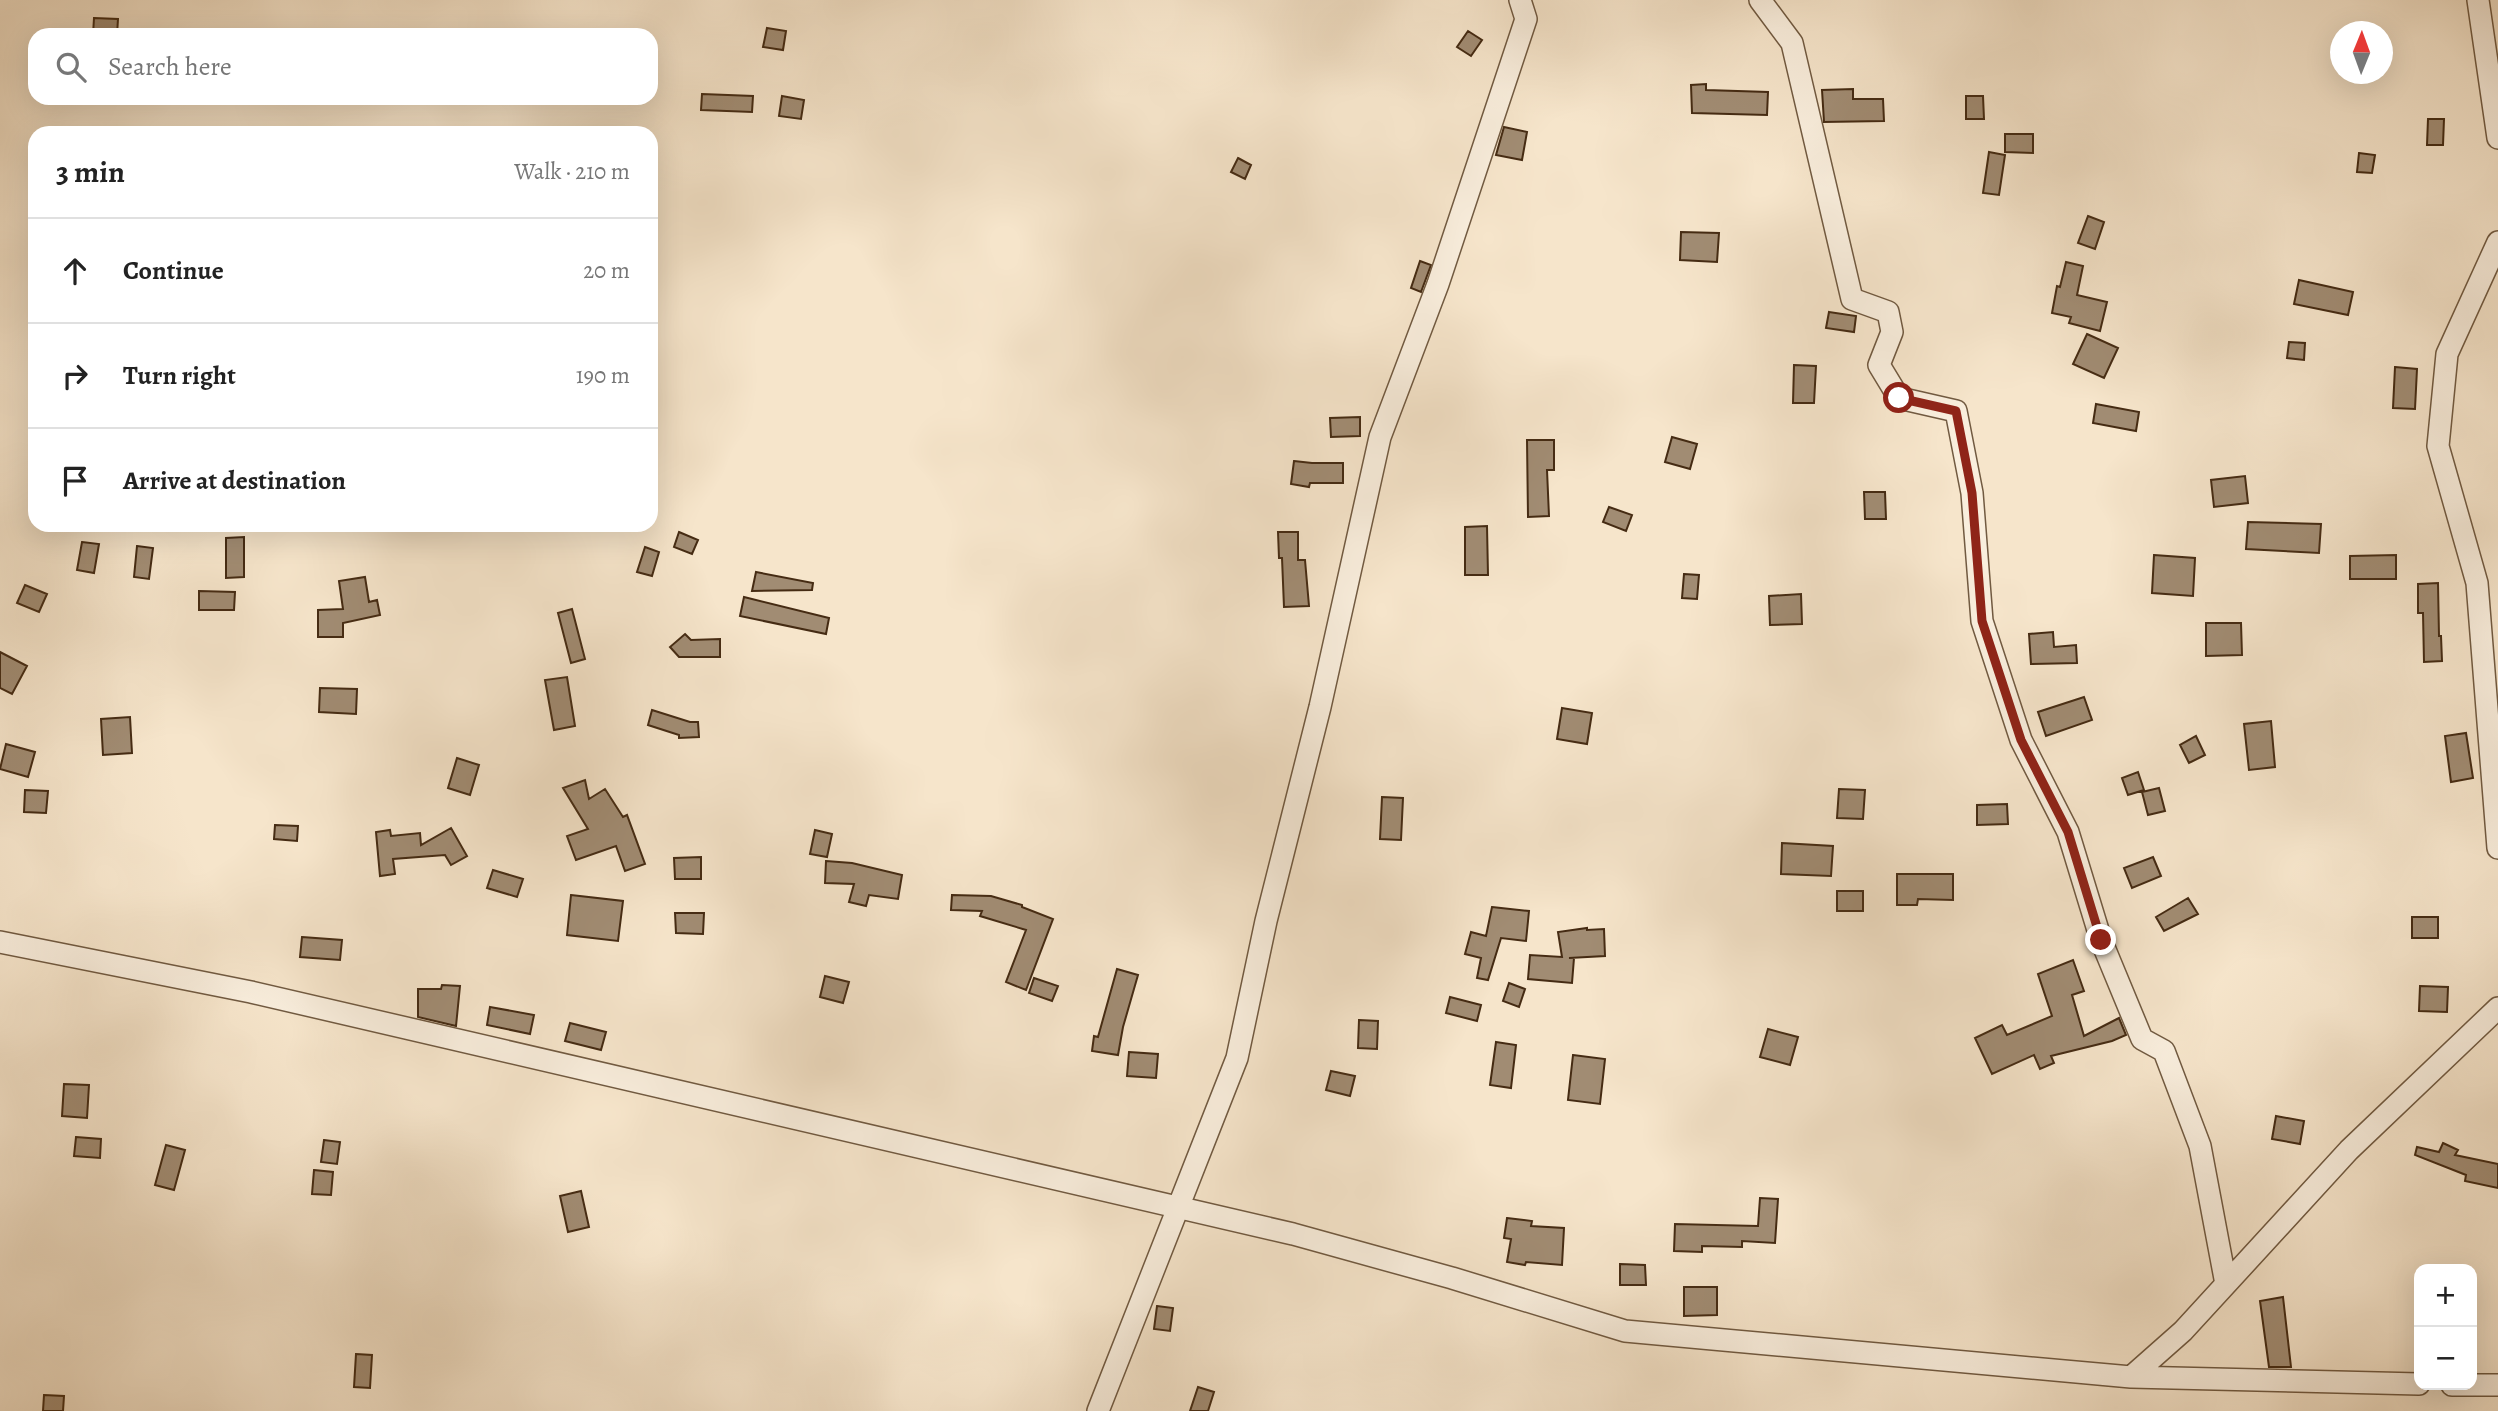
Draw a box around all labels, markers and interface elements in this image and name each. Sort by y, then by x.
north arrow [2330,21,2393,84]
search box [28,28,658,105]
icon: search [52,48,90,86]
text: Search here [108,49,232,84]
text: 3 min [56,152,125,192]
text: Walk · 210 m [514,156,630,187]
icon: ahead [56,252,94,290]
text: Continue [123,253,224,288]
text: 20 m [583,255,630,286]
icon: right [56,357,94,395]
text: Turn right [123,358,236,393]
text: 190 m [576,360,630,391]
route start [1883,382,1914,413]
icon: arrive [56,462,94,500]
text: Arrive at destination [123,463,346,498]
route end [2085,924,2116,955]
map controls [2414,1264,2477,1390]
button: + [2414,1264,2477,1327]
button: − [2414,1327,2477,1390]

